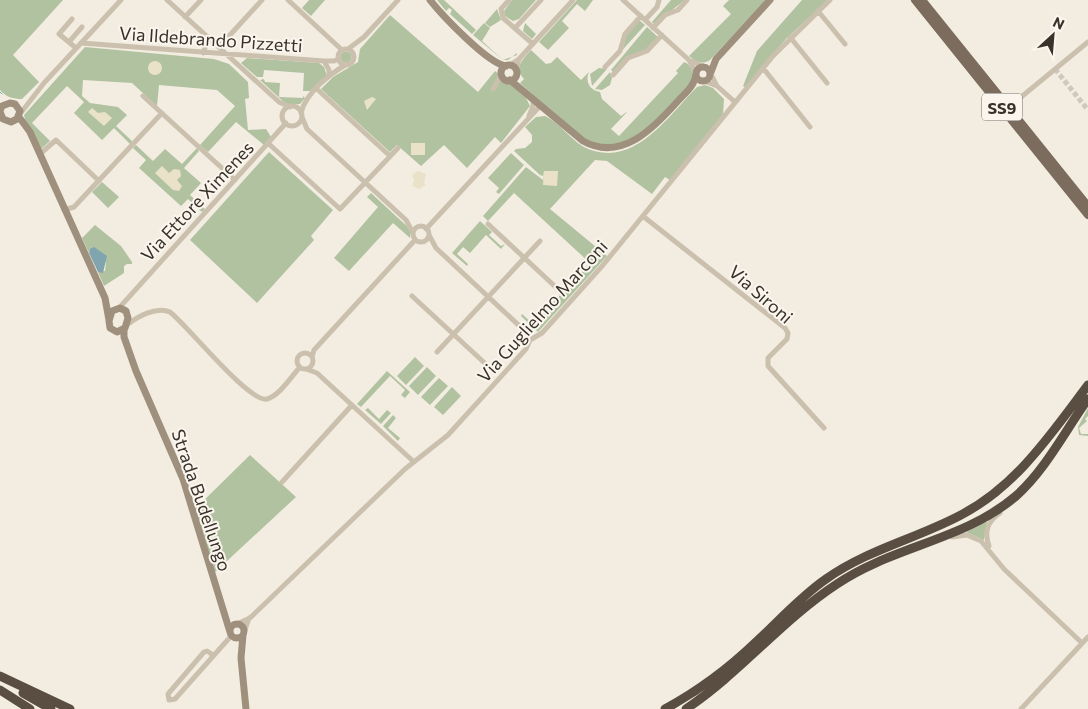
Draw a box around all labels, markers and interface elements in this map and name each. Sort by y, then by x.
north arrow [1028,10,1078,60]
text: N [1050,13,1067,33]
street label: Via Ildebrando Pizzetti [119,22,303,56]
road number: SS9 [982,94,1022,120]
street label: Via Ettore Ximenes [136,137,258,265]
street label: Via Guglielmo Marconi [472,235,612,387]
street label: Via Sironi [724,260,798,328]
street label: Strada Budellungo [167,426,237,574]

